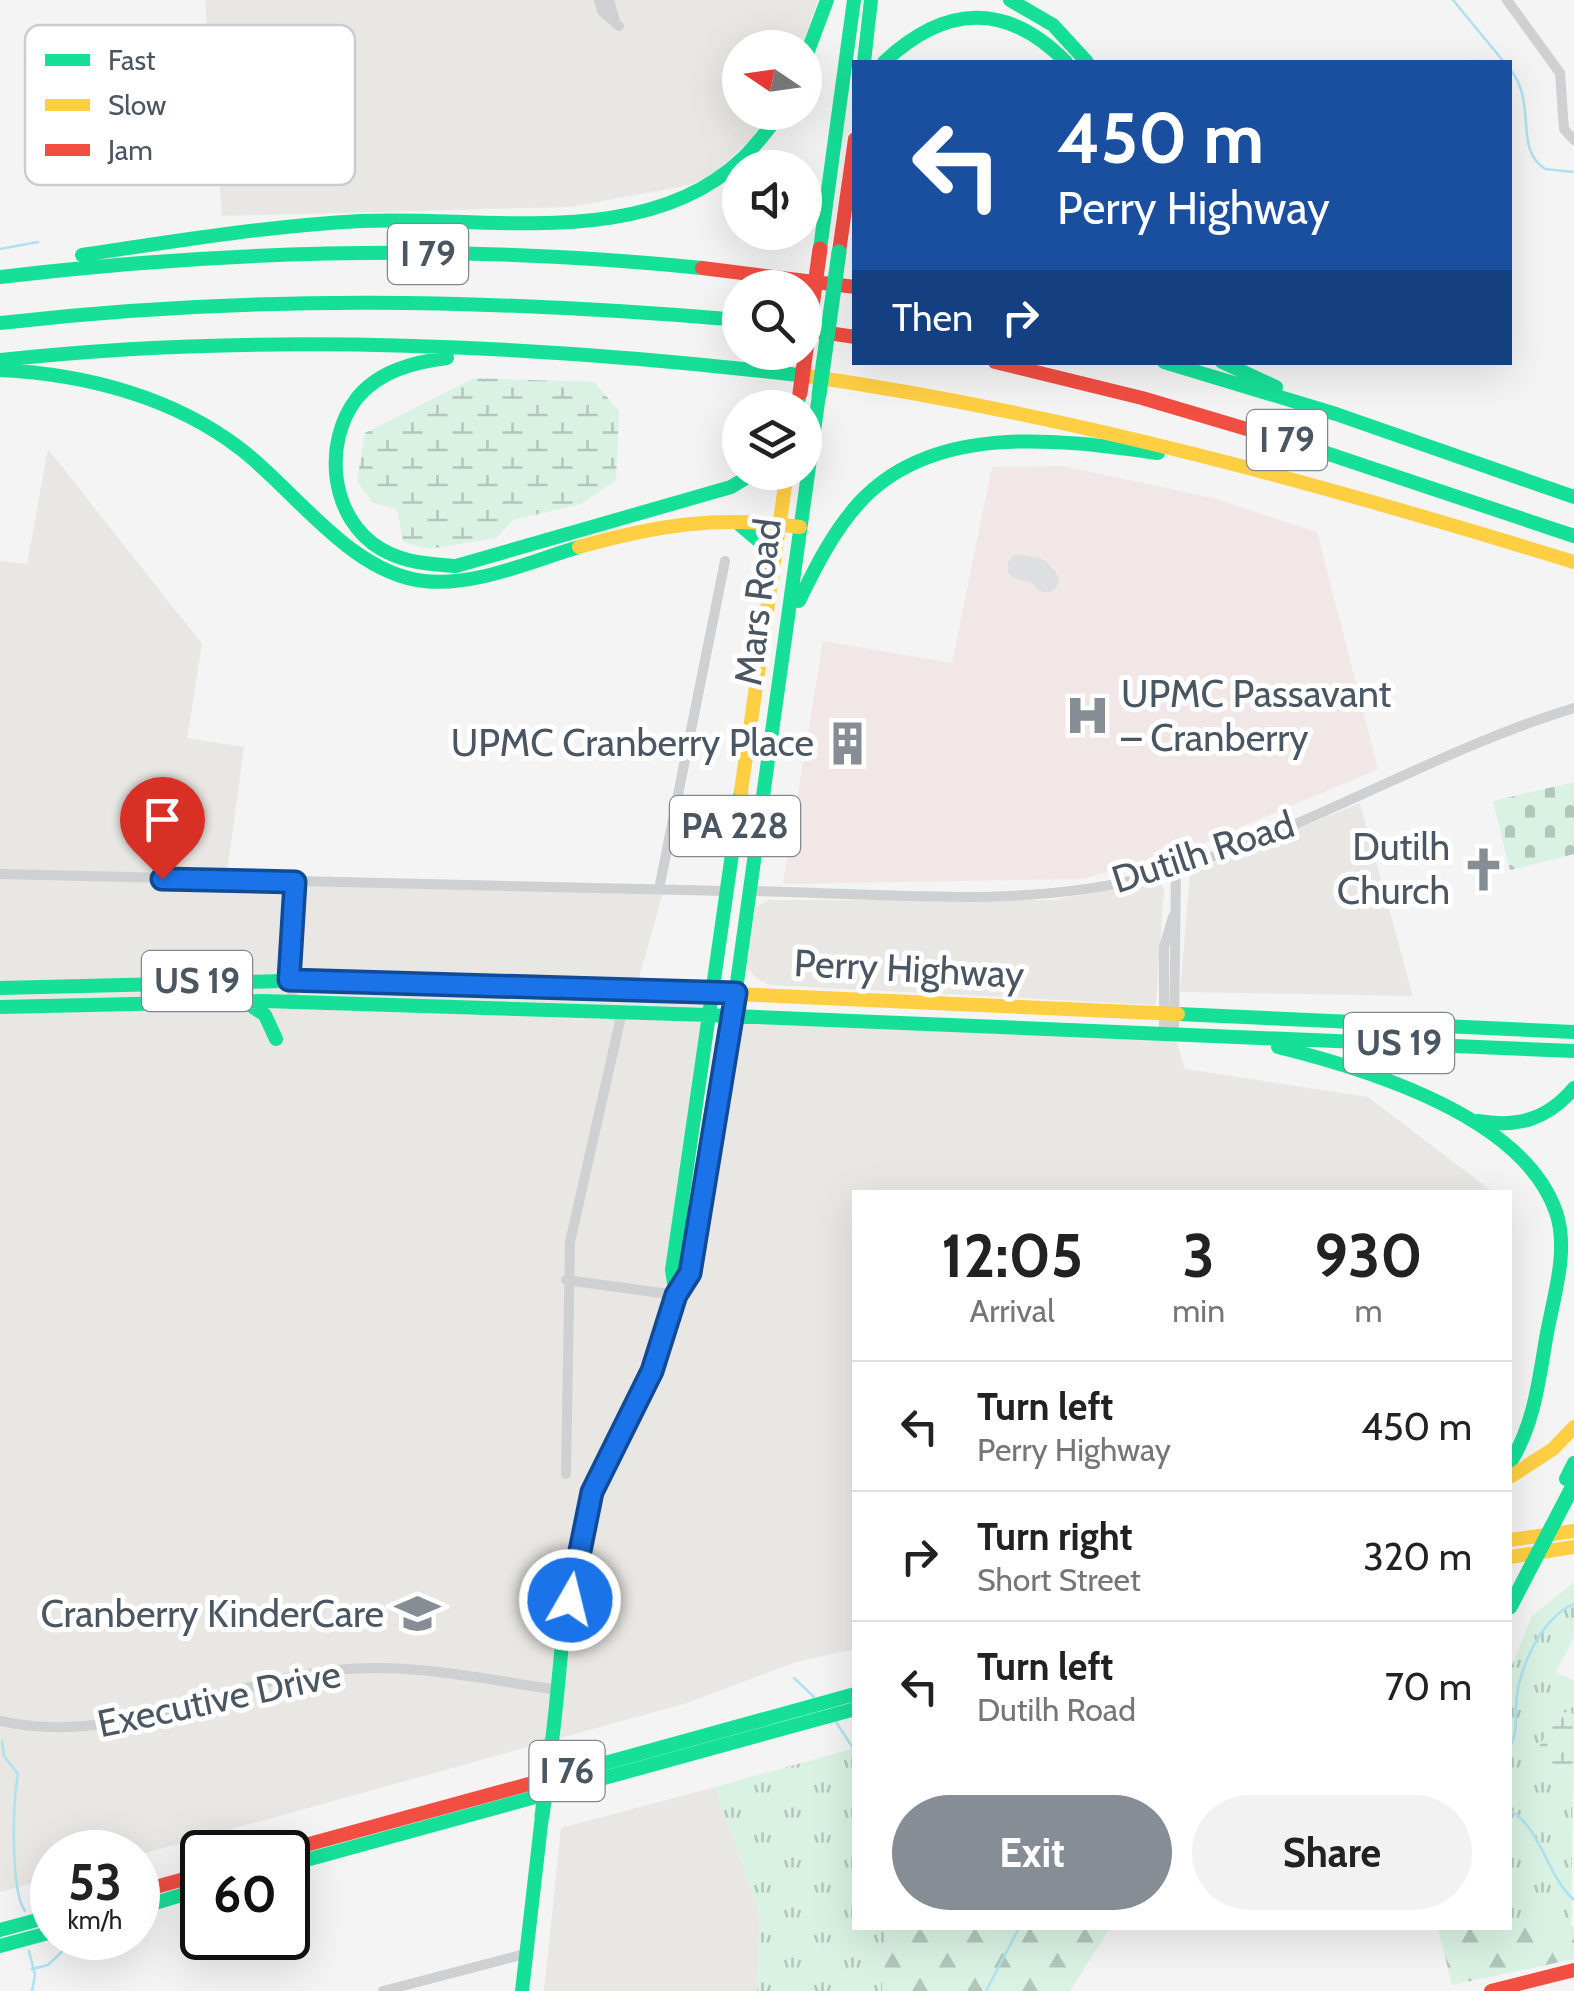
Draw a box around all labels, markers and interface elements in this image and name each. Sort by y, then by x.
legend [25,25,355,185]
north arrow [722,30,822,130]
map controls [722,30,822,490]
text: Fast [108,43,156,77]
text: Slow [108,88,166,122]
text: 450 m [1057,95,1264,181]
icon: left [892,100,1022,230]
text: Jam [107,133,153,167]
button: sound [722,150,822,250]
text: Perry Highway [1057,181,1330,235]
road number: I 79 [388,224,468,284]
button: search [722,270,822,370]
icon: right [993,290,1048,345]
text: Then [892,294,973,341]
button: layers [722,390,822,490]
road number: I 79 [1247,410,1327,470]
street label: Mars Road [724,516,791,688]
place label: UPMC Passavant – Cranberry [1121,670,1392,761]
hospital icon: UPMC Passavant – Cranberry [1064,692,1112,740]
place label: UPMC Cranberry Place [451,719,814,766]
building icon: UPMC Cranberry Place [823,719,871,767]
pin [120,777,205,880]
icon: arrive [135,792,190,847]
road number: PA 228 [670,796,800,856]
street label: Dutilh Road [1106,800,1300,903]
place label: Dutilh Church [1337,823,1450,914]
church icon: Dutilh Church [1459,845,1507,893]
street label: Perry Highway [793,939,1025,998]
road number: US 19 [142,951,252,1011]
road number: US 19 [1344,1013,1454,1073]
text: 12:05 [941,1219,1083,1292]
text: 3 [1182,1219,1215,1292]
text: 930 [1314,1219,1423,1292]
text: Arrival [970,1291,1055,1330]
text: min [1172,1291,1225,1330]
text: m [1354,1291,1383,1330]
text: Turn left [977,1383,1113,1430]
icon: left [892,1399,947,1454]
text: 450 m [1361,1403,1472,1450]
text: Perry Highway [977,1430,1171,1469]
text: Turn right [977,1513,1133,1560]
icon: right [892,1529,947,1584]
text: 320 m [1363,1533,1472,1580]
position arrow [518,1548,622,1652]
text: Short Street [977,1560,1141,1599]
place label: Cranberry KinderCare [40,1590,384,1637]
school or university icon: Cranberry KinderCare [393,1590,441,1638]
text: Turn left [977,1643,1113,1690]
street label: Executive Drive [93,1650,345,1747]
icon: left [892,1659,947,1714]
text: 70 m [1385,1663,1472,1710]
text: Dutilh Road [977,1690,1136,1729]
road number: I 76 [530,1741,604,1801]
button: Exit [892,1795,1172,1910]
button: Share [1192,1795,1472,1910]
speed limit sign: 60 [180,1830,310,1960]
text: 53 [68,1852,122,1913]
text: km/h [68,1905,122,1935]

